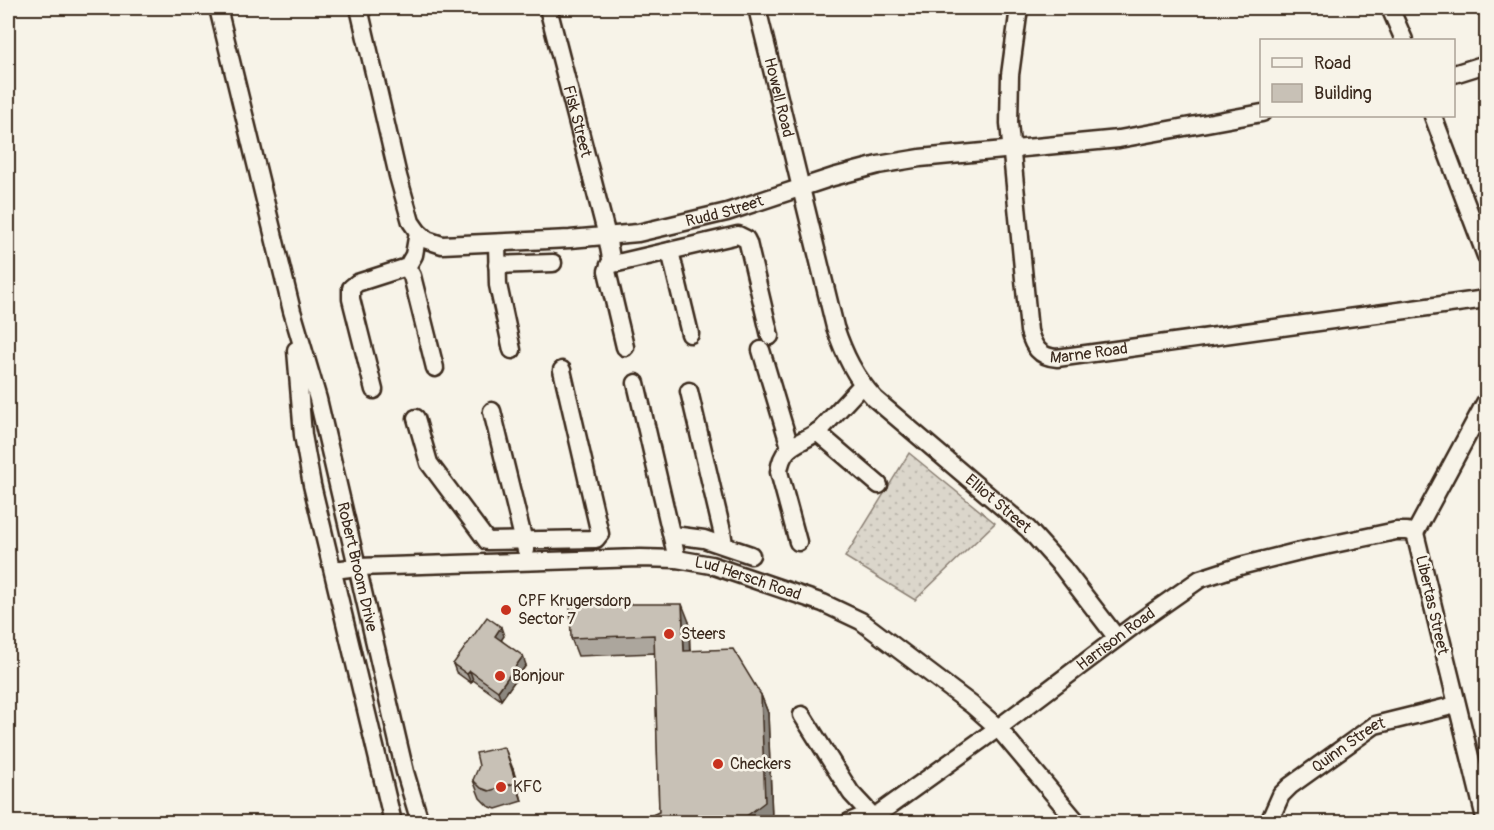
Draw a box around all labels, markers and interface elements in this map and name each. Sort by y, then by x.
legend [1260,39,1455,117]
text: Road [1314,52,1351,75]
street label: Howell Road [759,55,798,139]
text: Building [1314,82,1372,105]
street label: Fisk Street [558,83,596,160]
street label: Rudd Street [684,190,767,231]
street label: Marne Road [1049,338,1129,368]
street label: Elliot Street [961,470,1036,538]
street label: Robert Broom Drive [332,500,382,634]
street label: Lud Hersch Road [693,552,804,605]
street label: Libertas Street [1411,553,1453,657]
place label: CPF Krugersdorp Sector 7 [518,591,631,629]
marker: CPF Krugersdorp Sector 7 [499,603,513,617]
street label: Harrison Road [1073,603,1159,675]
place label: Steers [681,624,725,644]
marker: Steers [662,627,676,641]
place label: Bonjour [512,666,565,686]
marker: Bonjour [493,669,507,683]
street label: Quinn Street [1308,713,1388,777]
place label: Checkers [730,754,791,774]
marker: Checkers [711,757,725,771]
place label: KFC [513,777,542,797]
marker: KFC [494,780,508,794]

